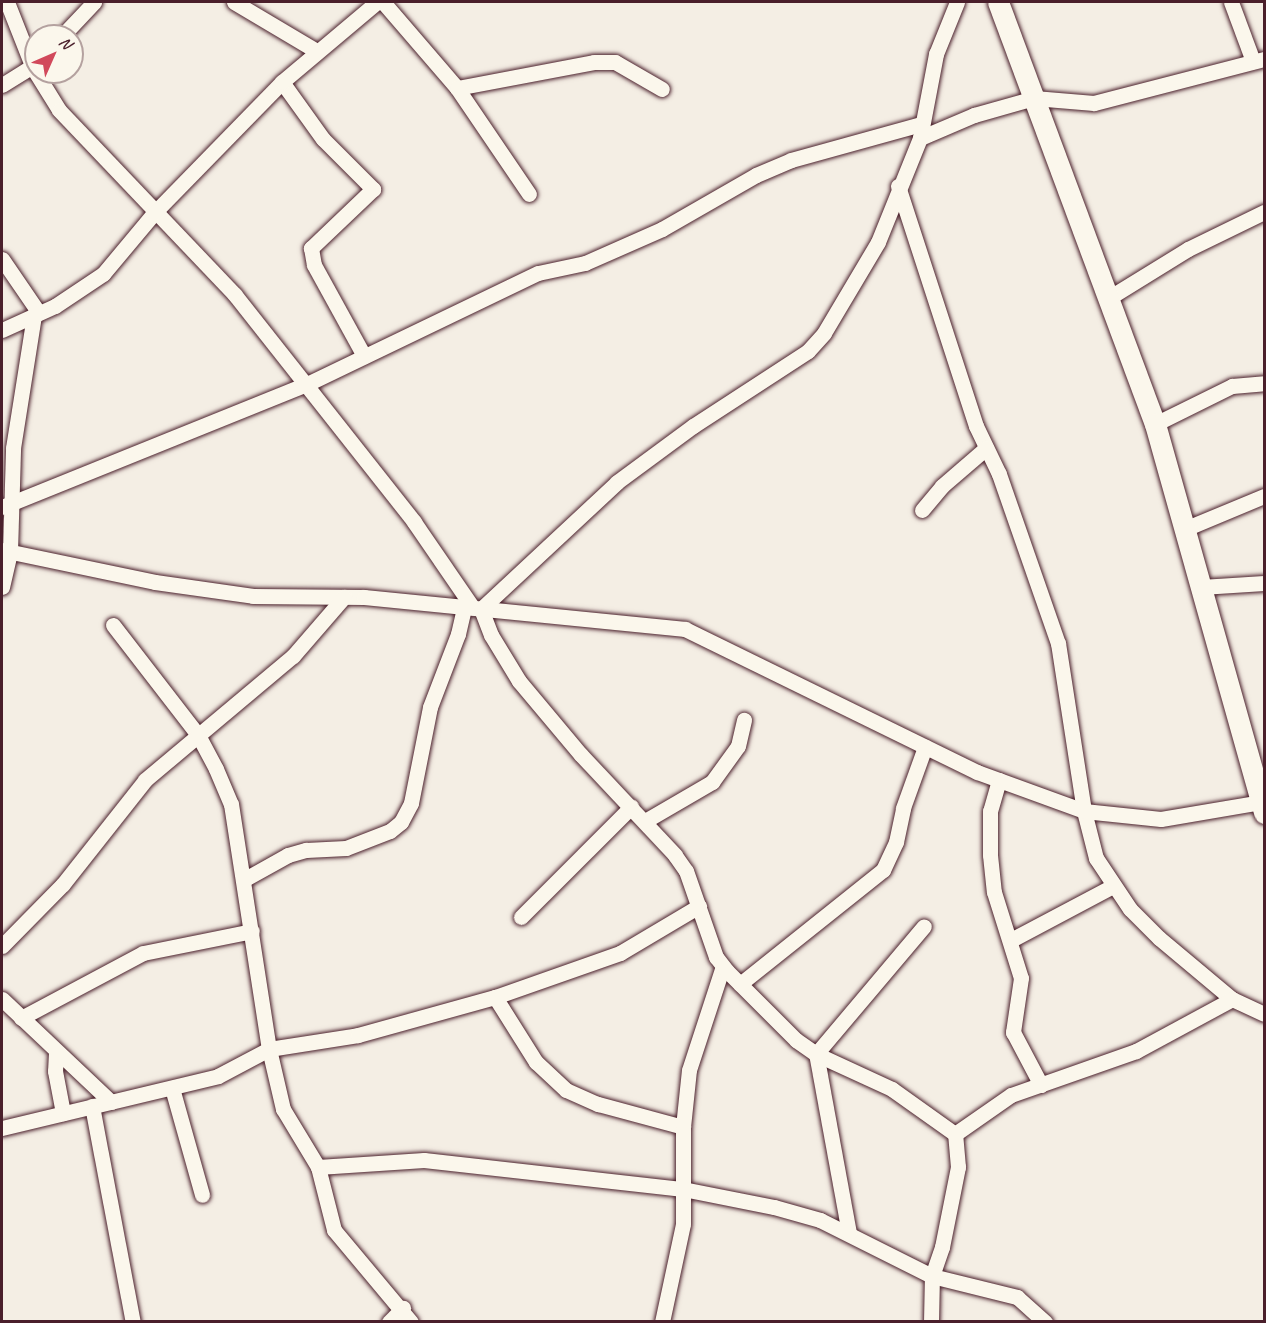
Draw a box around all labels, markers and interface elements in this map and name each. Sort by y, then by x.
north arrow [24,24,84,84]
text: N [55,32,76,53]

